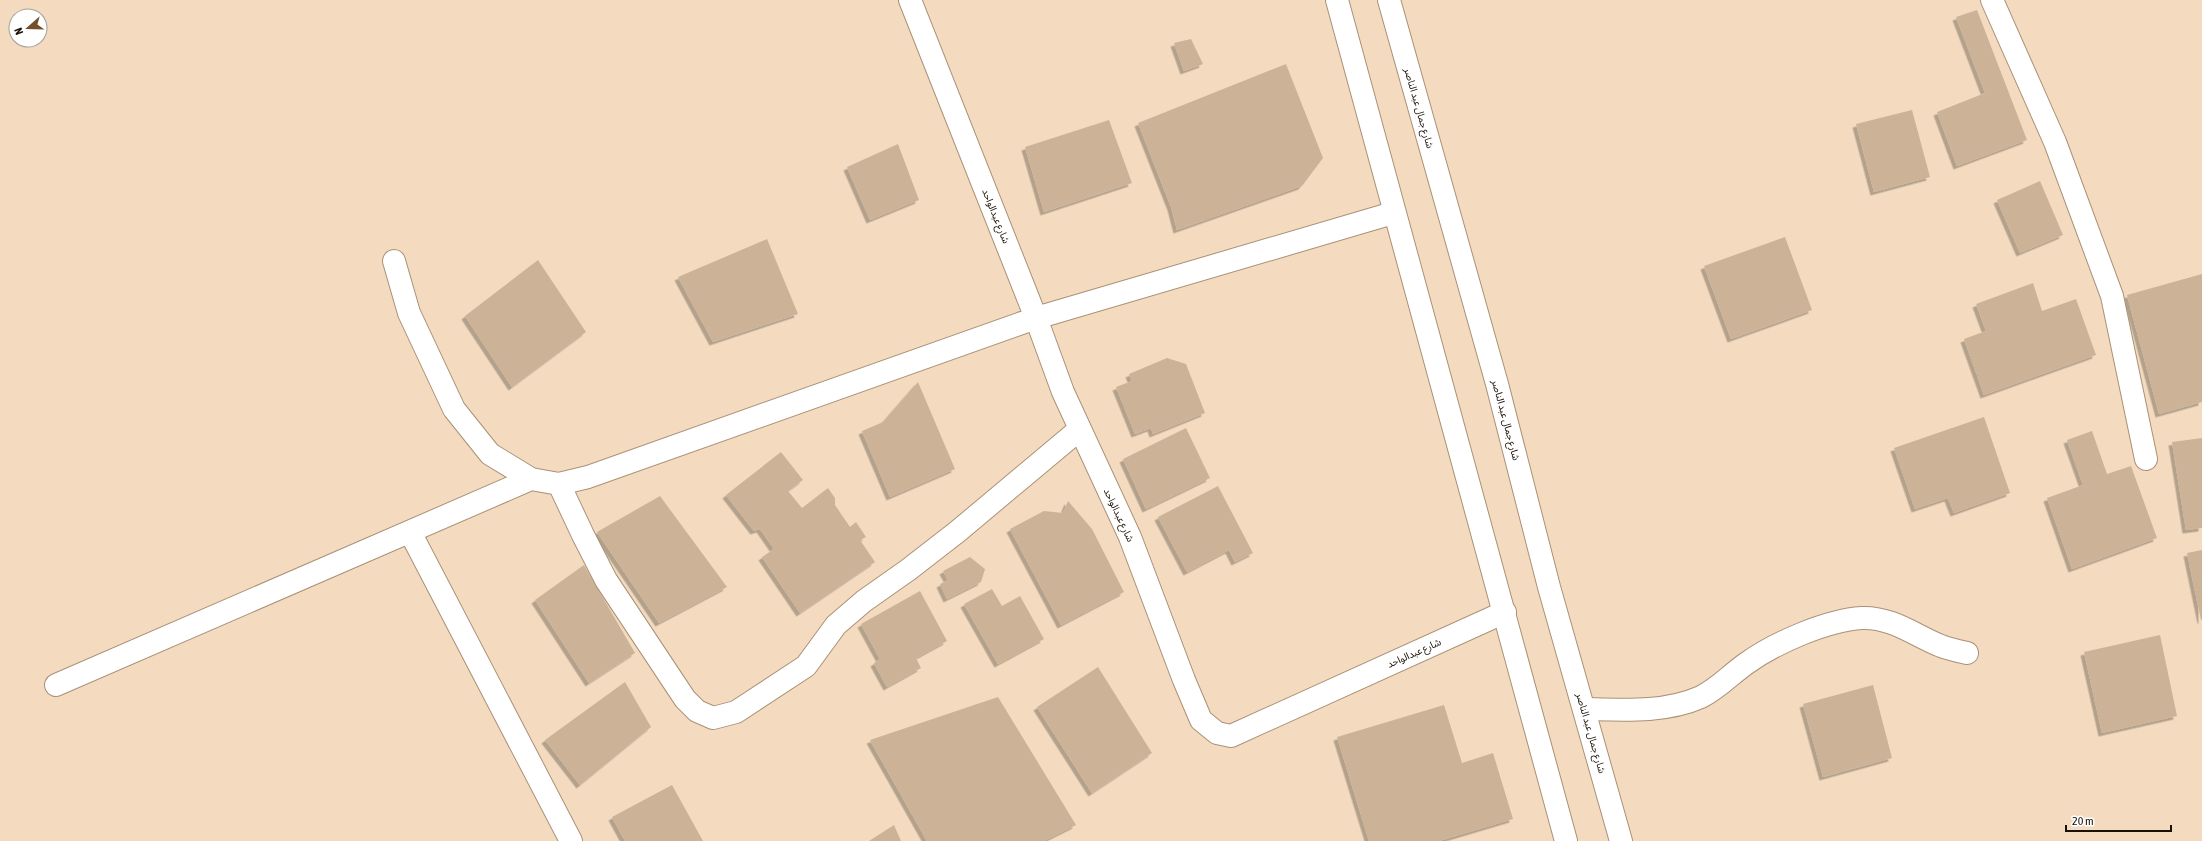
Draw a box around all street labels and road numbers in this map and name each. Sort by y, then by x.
street label: شارع جمال عبد الناصر [1400,66,1436,150]
street label: شارع عبدالواحد [978,187,1012,246]
street label: شارع جمال عبد الناصر [1488,377,1522,462]
street label: شارع عبدالواحد [1100,486,1136,545]
street label: شارع عبدالواحد [1385,636,1444,672]
street label: شارع جمال عبد الناصر [1572,691,1608,775]

